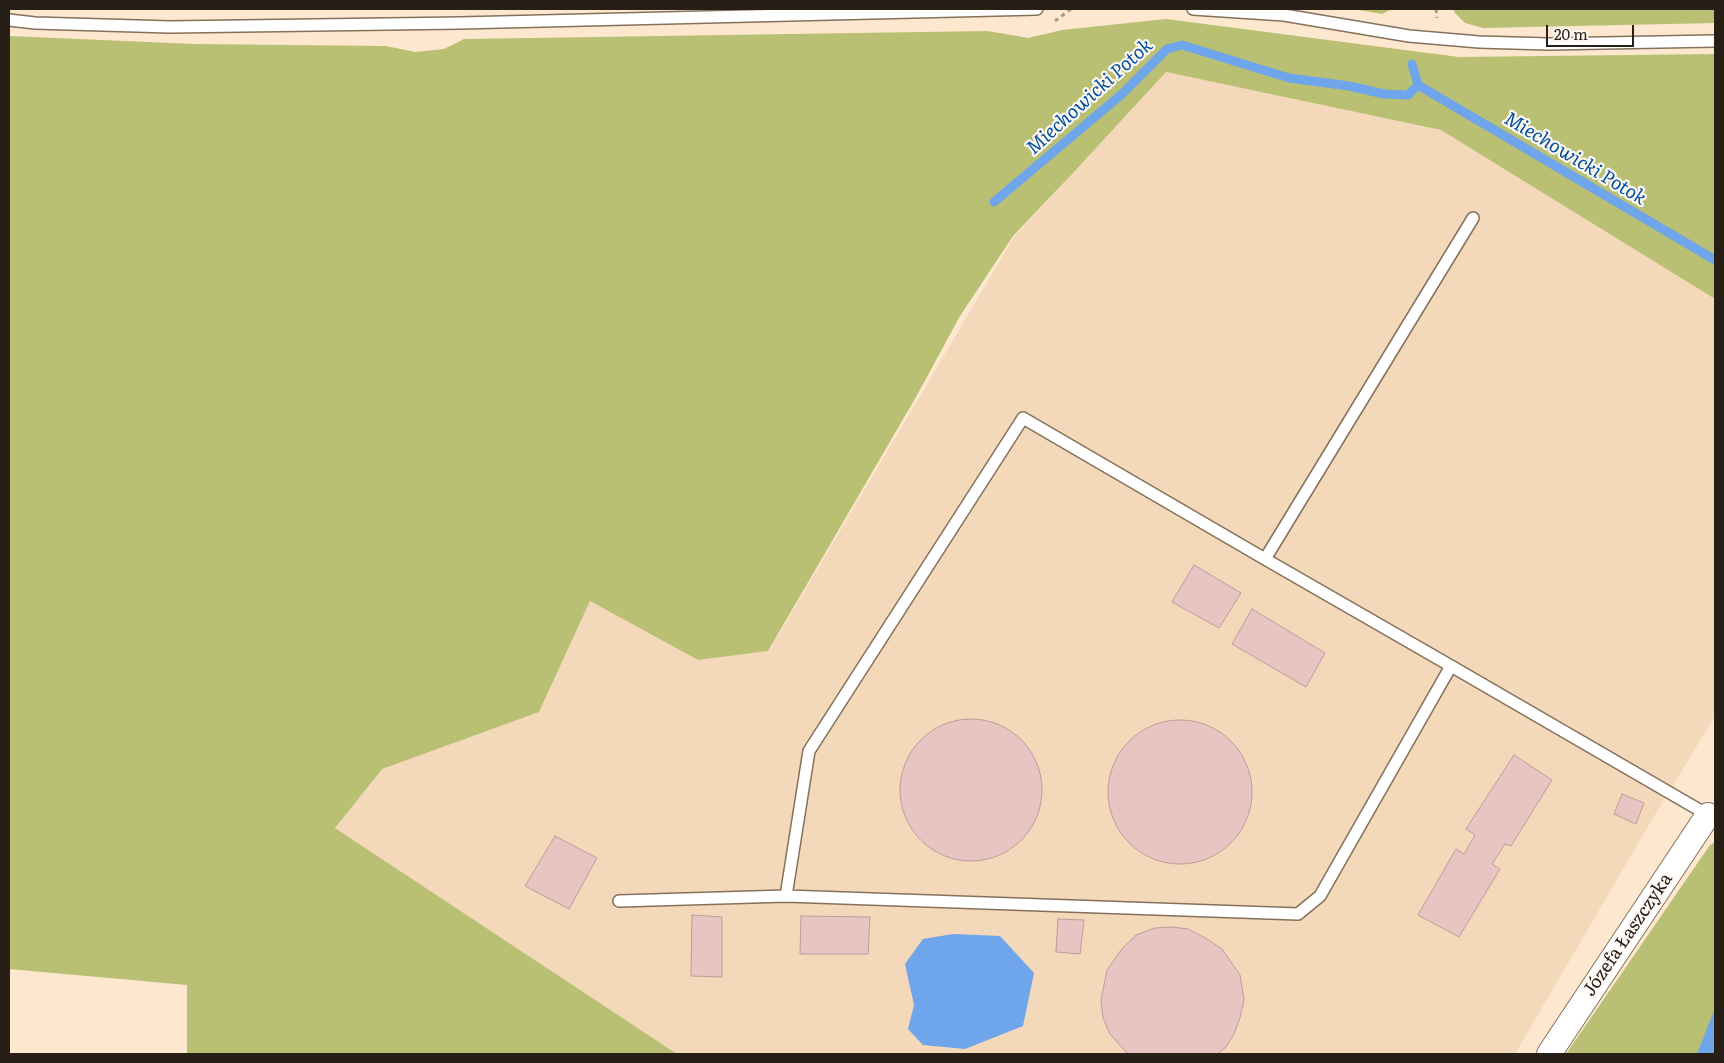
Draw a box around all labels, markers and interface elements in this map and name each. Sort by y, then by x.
scale bar [1549,15,1636,47]
text: 20 m [1554,22,1588,45]
water label: Miechowicki Potok [1022,35,1158,159]
water label: Miechowicki Potok [1500,108,1650,210]
street label: Józefa Łaszczyka [1579,869,1677,1001]

